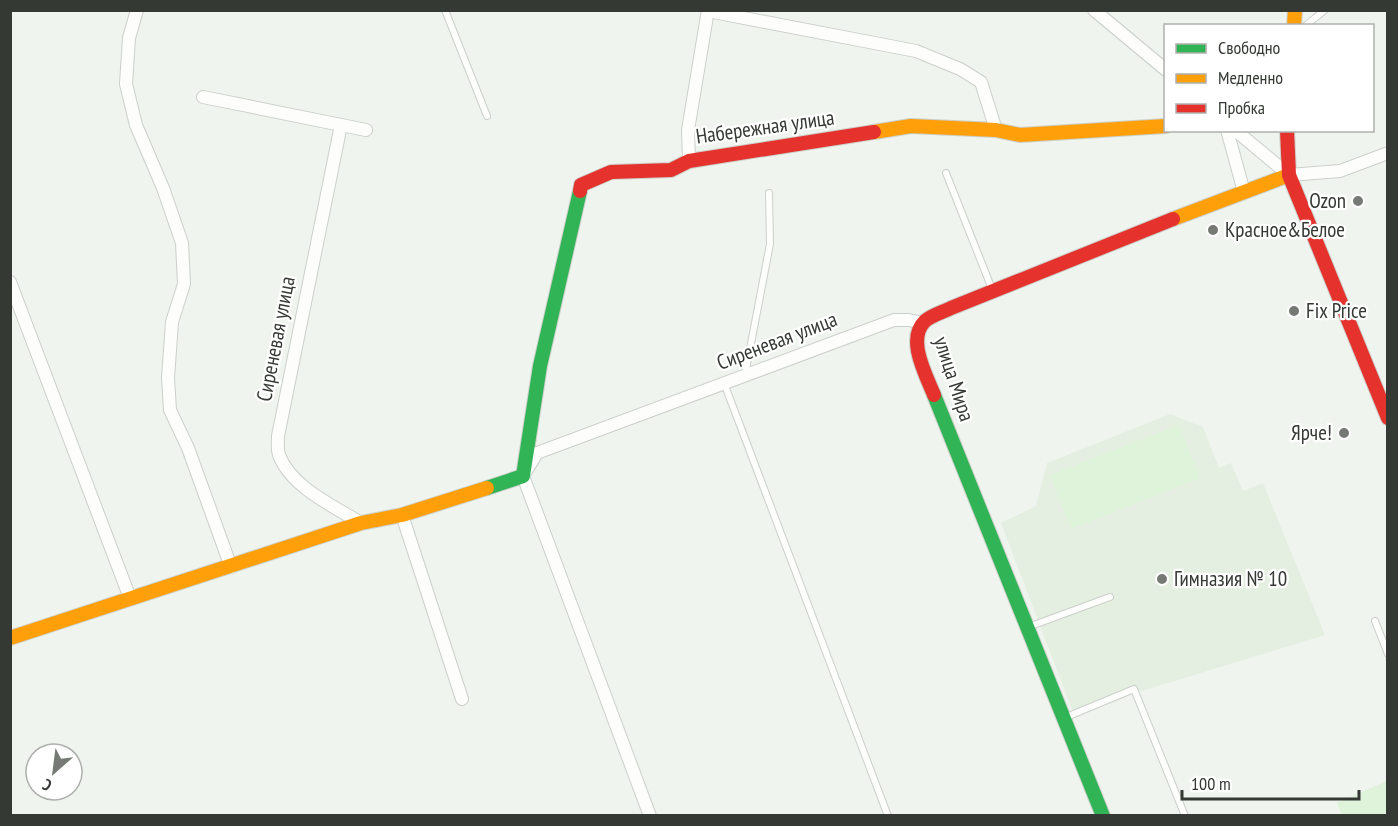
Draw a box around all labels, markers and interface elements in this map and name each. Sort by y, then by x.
legend [1164,24,1374,132]
text: Свободно [1218,36,1281,59]
text: Медленно [1218,66,1283,89]
text: Пробка [1218,96,1265,119]
street label: Набережная улица [694,103,836,150]
place label: Ozon [1309,187,1346,214]
marker: Ozon [1351,194,1365,208]
place label: Красное&Белое [1225,216,1345,243]
marker: Красное&Белое [1206,223,1220,237]
street label: Сиреневая улица [250,274,301,404]
place label: Fix Price [1306,297,1367,324]
marker: Fix Price [1287,304,1301,318]
street label: Сиреневая улица [713,305,841,376]
street label: улица Мира [928,333,981,425]
place label: Ярче! [1291,419,1332,446]
marker: Ярче! [1337,426,1351,440]
place label: Гимназия № 10 [1174,565,1287,592]
marker: Гимназия № 10 [1155,572,1169,586]
north arrow [24,742,84,802]
scale bar [1182,763,1359,801]
text: 100 m [1191,772,1231,795]
text: С [38,774,55,796]

